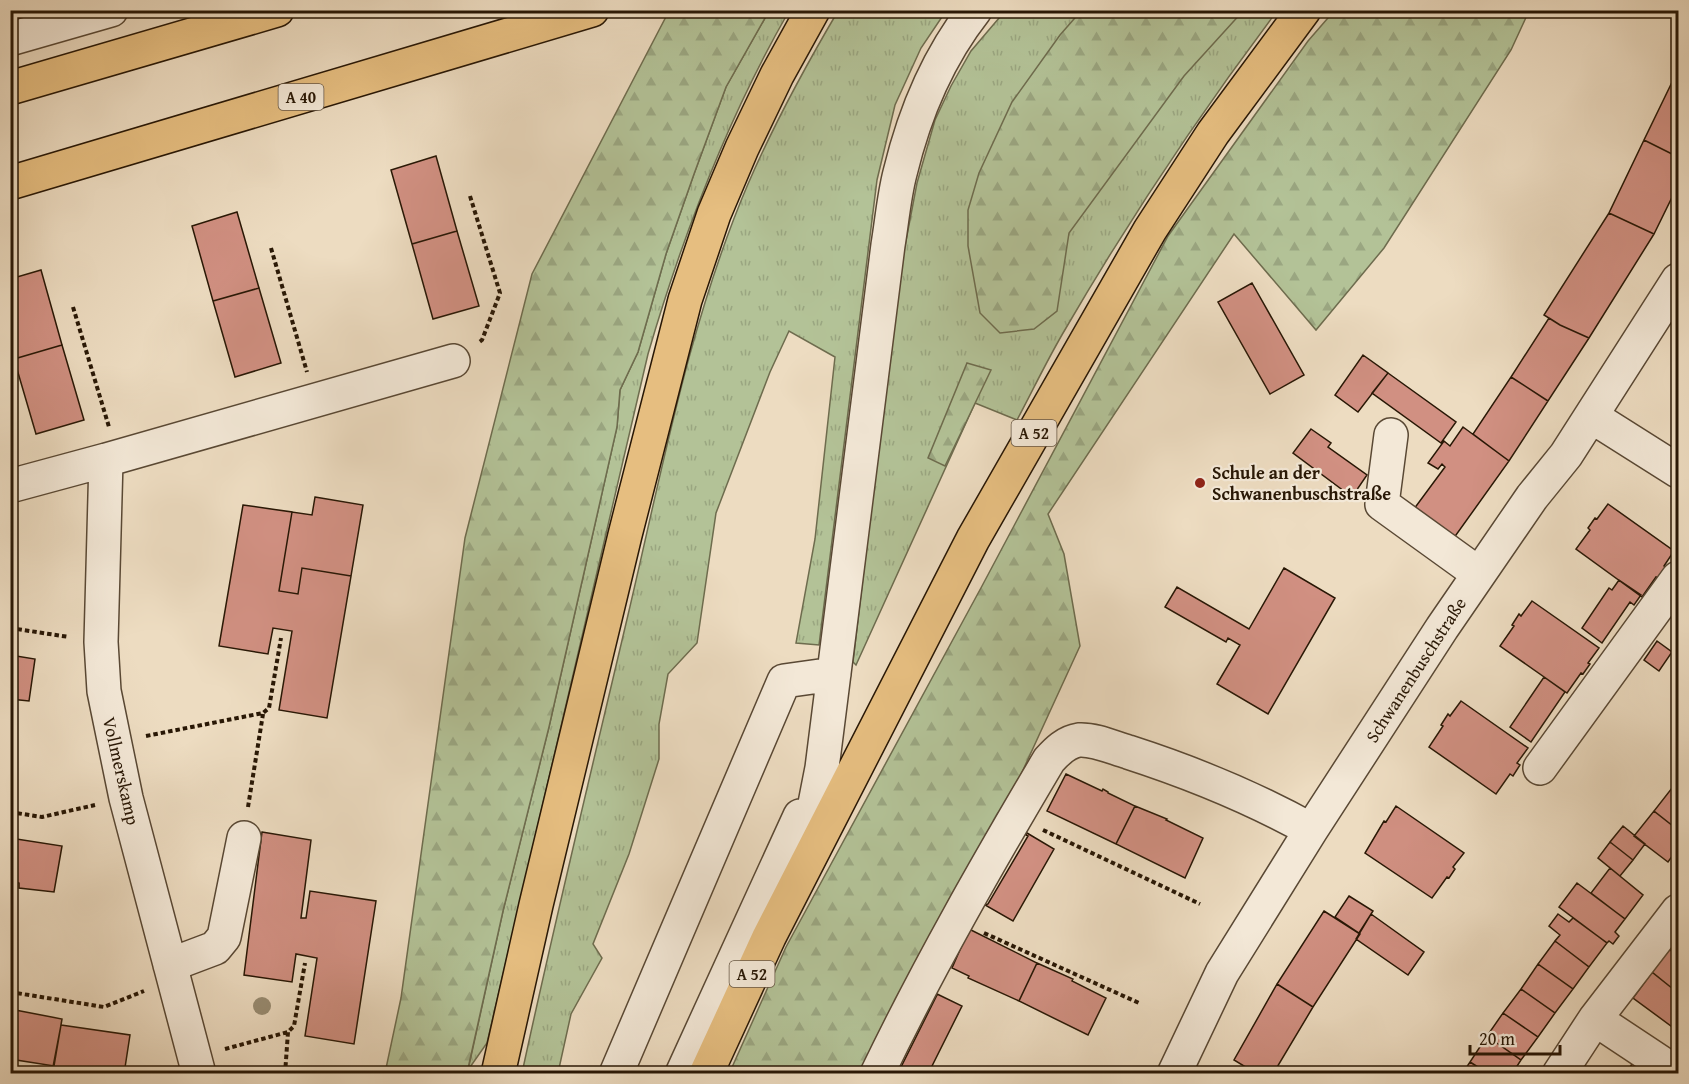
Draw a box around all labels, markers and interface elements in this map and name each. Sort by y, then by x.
road number: A 40 [278,84,324,110]
road number: A 52 [1012,420,1056,446]
place label: Schule an der Schwanenbuschstraße [1212,459,1391,507]
marker: Schule an der Schwanenbuschstraße [1193,476,1207,490]
street label: Schwanenbuschstraße [1358,592,1473,748]
street label: Vollmerskamp [96,714,147,828]
road number: A 52 [730,961,774,987]
scale bar [1470,1018,1560,1056]
text: 20 m [1479,1025,1515,1052]

